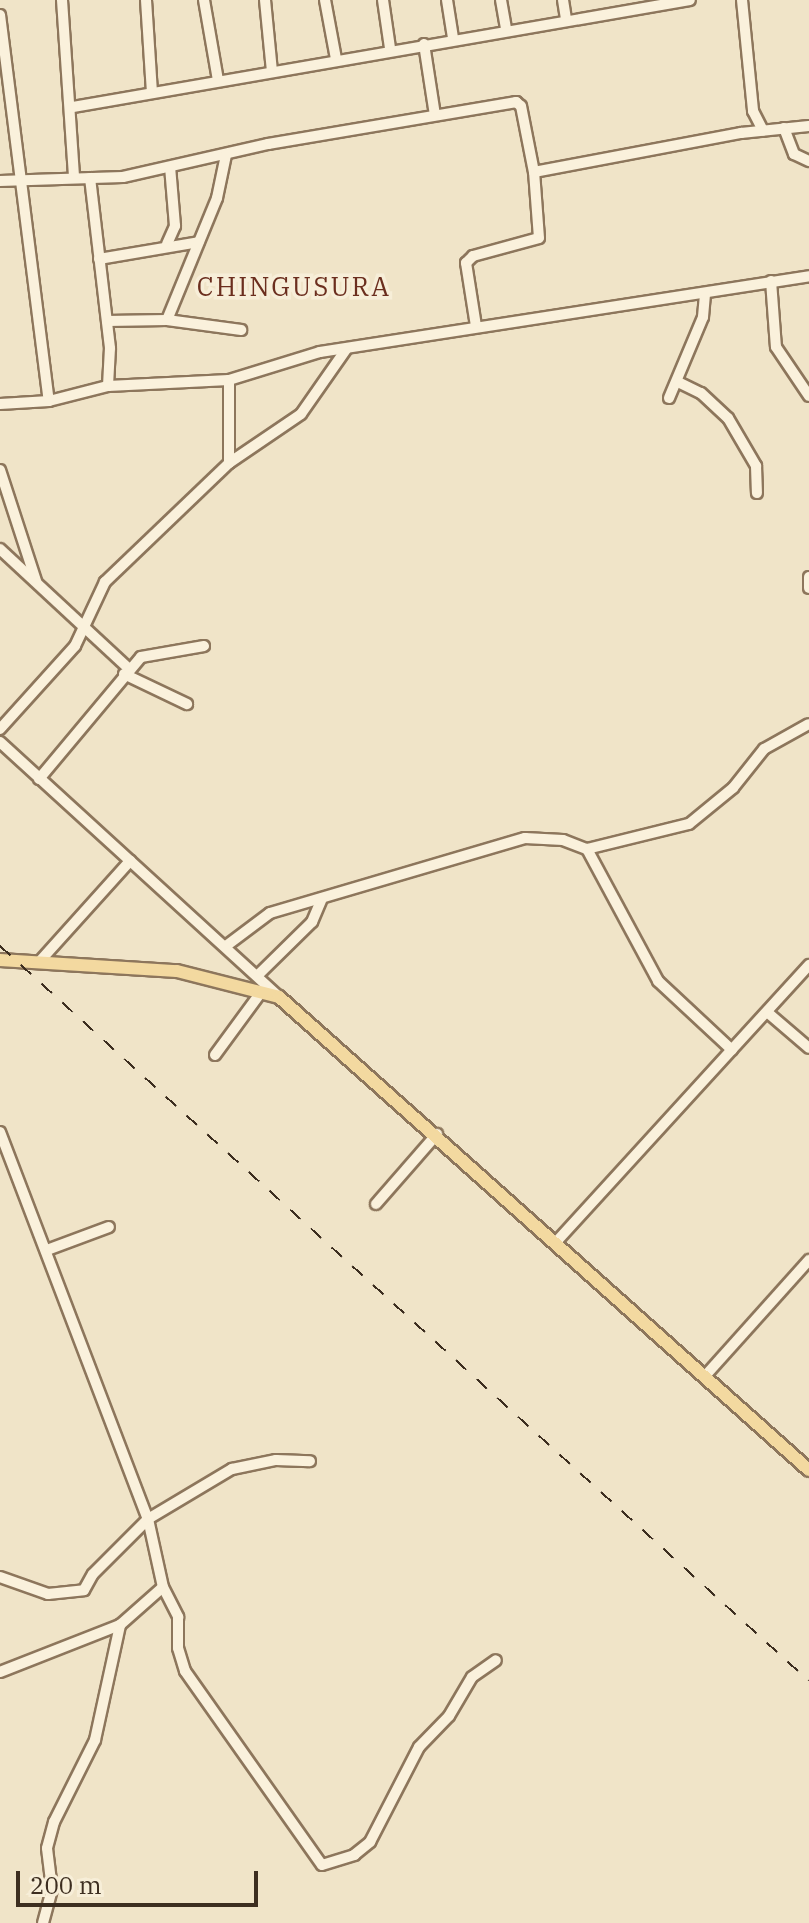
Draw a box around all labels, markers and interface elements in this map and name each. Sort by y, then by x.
district label: CHINGUSURA [197,271,391,303]
scale bar [20,1855,262,1905]
text: 200 m [30,1869,102,1901]

